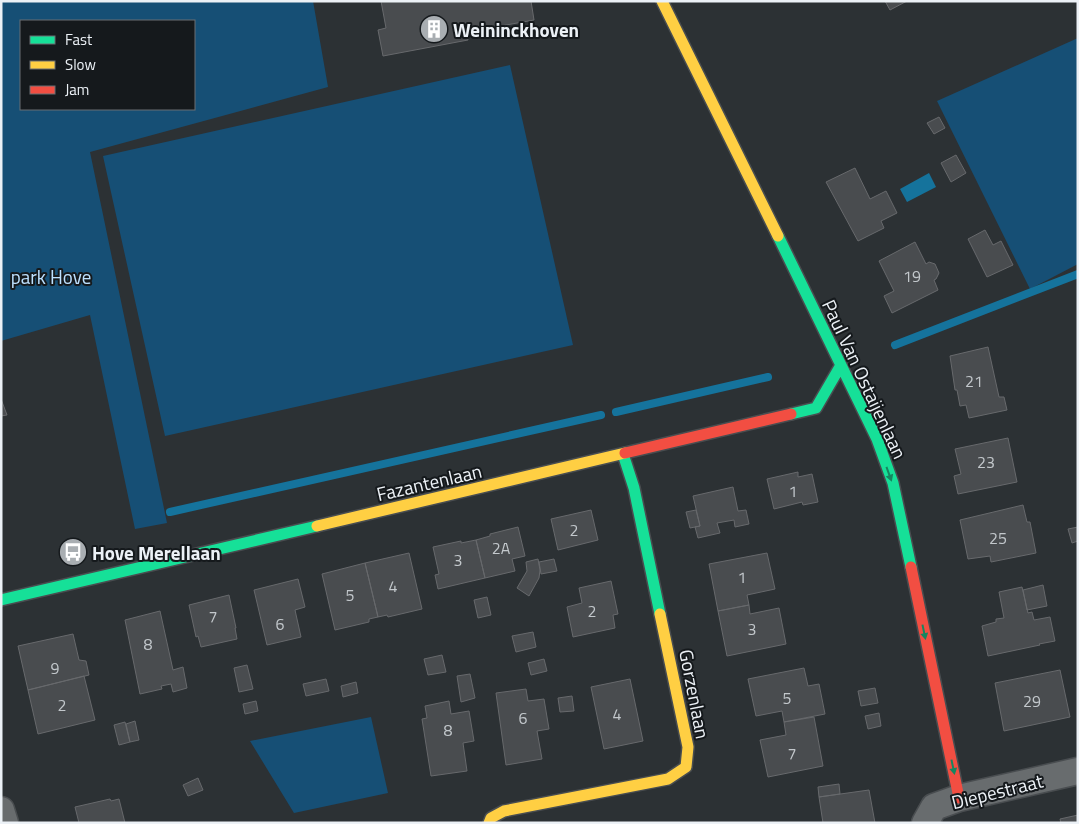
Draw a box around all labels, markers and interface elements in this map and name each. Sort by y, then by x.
building icon: Weininckhoven [419,14,449,44]
place label: Weininckhoven [453,15,579,44]
legend [20,20,195,110]
text: Fast [65,28,93,51]
text: Slow [65,53,96,76]
text: Jam [65,78,89,101]
park label: park Hove [11,262,91,291]
house number: 19 [903,264,921,288]
street label: Paul Van Ostaijenlaan [815,294,915,464]
house number: 21 [965,369,983,393]
house number: 23 [977,450,995,474]
street label: Fazantenlaan [373,456,485,508]
one-way arrow [886,466,893,481]
house number: 1 [789,479,797,503]
house number: 2 [570,518,578,542]
house number: 25 [989,526,1007,550]
house number: 2A [492,536,511,560]
bus stop icon: Hove Merellaan [58,537,88,567]
place label: Hove Merellaan [92,538,221,567]
house number: 3 [454,548,462,572]
house number: 1 [738,565,746,589]
house number: 4 [389,574,398,598]
house number: 5 [346,583,355,607]
house number: 2 [588,599,596,623]
house number: 7 [209,604,217,628]
house number: 6 [276,612,285,636]
house number: 3 [748,617,756,641]
one-way arrow [921,625,929,641]
house number: 8 [144,632,153,656]
street label: Gorzenlaan [672,647,718,741]
house number: 9 [51,656,60,680]
house number: 5 [783,686,792,710]
house number: 29 [1023,689,1041,713]
house number: 2 [58,693,66,717]
house number: 4 [613,702,622,726]
house number: 6 [519,706,528,730]
house number: 8 [444,718,453,742]
house number: 7 [788,741,796,765]
one-way arrow [949,760,957,775]
street label: Diepestraat [948,766,1046,816]

